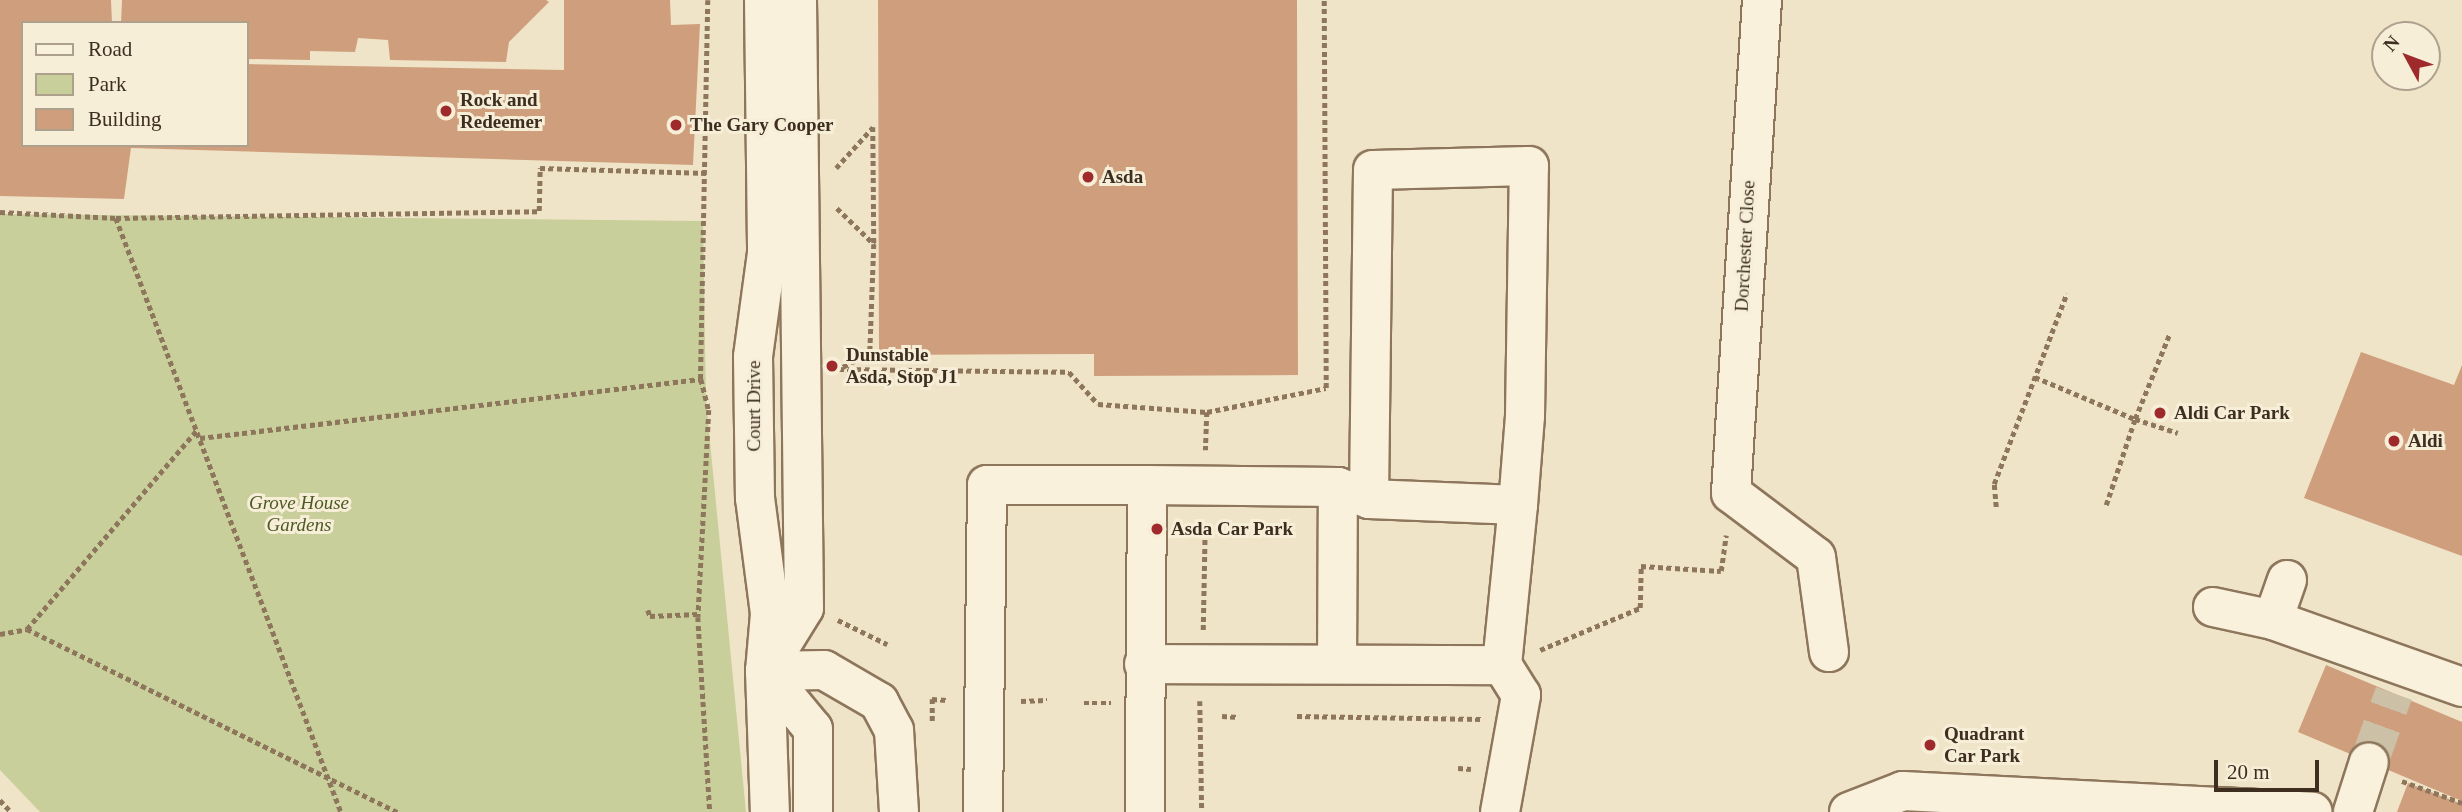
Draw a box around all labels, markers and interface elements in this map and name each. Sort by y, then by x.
legend [21,21,248,147]
north arrow [2371,21,2441,91]
text: N [2379,31,2404,55]
text: Road [88,37,132,61]
text: Park [88,72,127,96]
place label: Rock and Redeemer [460,89,542,133]
marker: Rock and Redeemer [438,103,454,119]
text: Building [88,107,162,131]
place label: The Gary Cooper [690,114,834,136]
marker: The Gary Cooper [668,117,684,133]
place label: Asda [1102,166,1143,188]
marker: Asda [1080,169,1096,185]
street label: Dorchester Close [1730,180,1760,312]
place label: Dunstable Asda, Stop J1 [846,344,957,388]
marker: Dunstable Asda, Stop J1 [824,358,840,374]
street label: Court Drive [743,360,765,452]
place label: Aldi Car Park [2174,402,2290,424]
marker: Aldi Car Park [2152,405,2168,421]
place label: Aldi [2408,430,2443,452]
marker: Aldi [2386,433,2402,449]
park label: Grove House Gardens [249,492,349,536]
place label: Asda Car Park [1171,518,1293,540]
marker: Asda Car Park [1149,521,1165,537]
place label: Quadrant Car Park [1944,723,2024,767]
marker: Quadrant Car Park [1922,737,1938,753]
scale bar [2217,746,2322,790]
text: 20 m [2227,760,2270,784]

